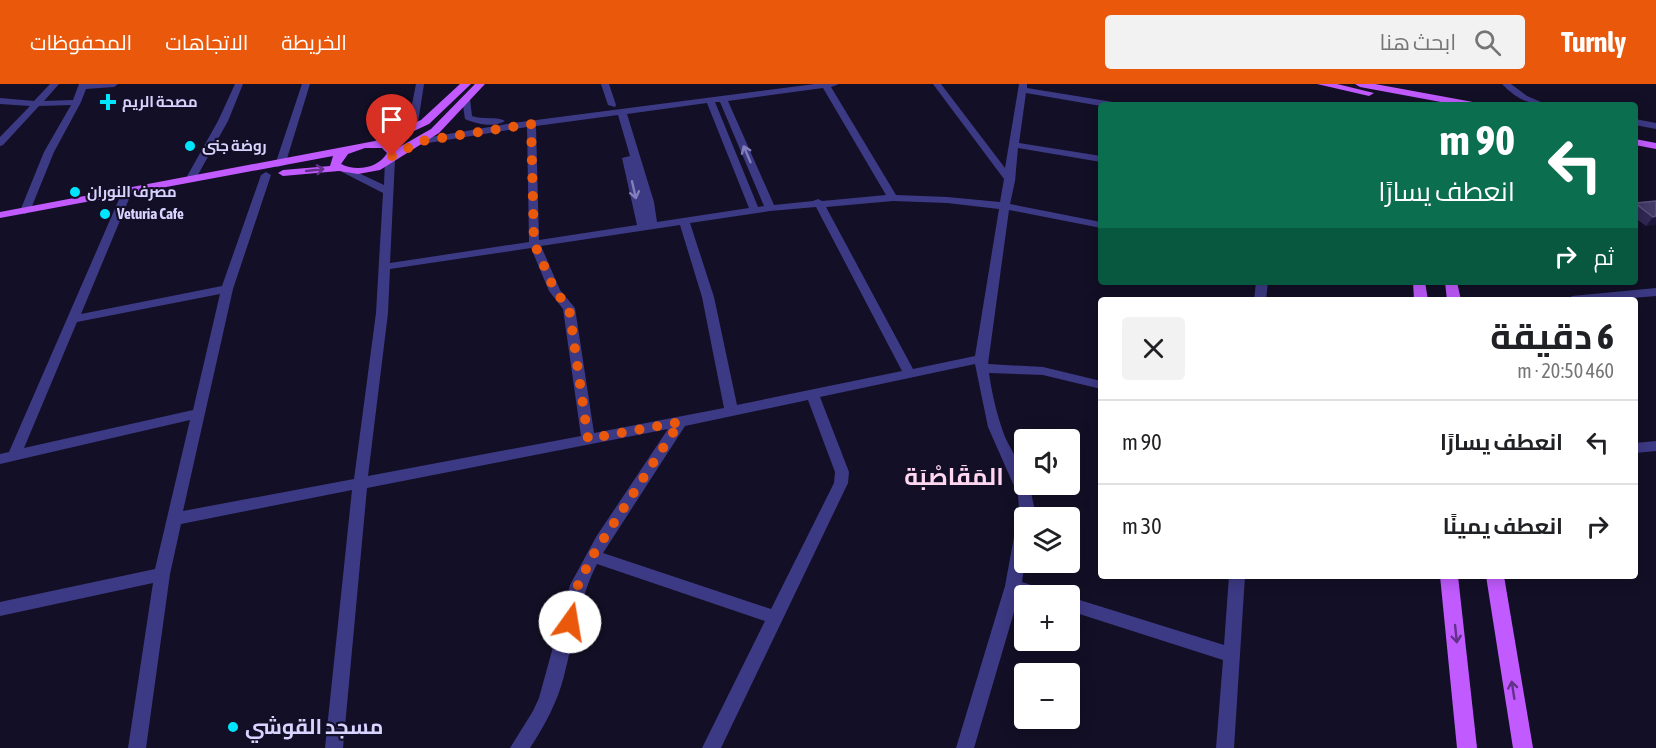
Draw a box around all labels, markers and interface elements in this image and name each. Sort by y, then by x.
search box [1105,15,1525,69]
icon: search [1471,26,1504,59]
text: Turnly [1561,26,1626,58]
text: ابحث هنا [1380,29,1456,55]
text: المحفوظات [30,30,132,54]
text: الاتجاهات [165,30,248,54]
text: الخريطة [281,30,347,54]
marker: مصحة الريم [99,93,117,111]
place label: مصحة الريم [122,93,198,112]
pin [366,94,417,156]
icon: arrive [375,103,408,136]
text: 90 m [1440,116,1515,164]
icon: left [1536,126,1614,204]
place label: روضة جنى [202,137,267,155]
marker: روضة جنى [183,139,197,153]
one-way arrow [741,146,752,164]
one-way arrow [304,164,324,175]
text: انعطف يسارًا [1378,176,1515,207]
one-way arrow [629,180,641,199]
place label: مصرف النوران [87,183,177,201]
marker: مصرف النوران [68,185,82,199]
place label: Veturia Cafe [116,205,184,222]
marker: Veturia Cafe [98,207,112,221]
icon: right [1549,240,1582,273]
text: ثم [1594,244,1614,270]
text: 6 دقيقة [1490,315,1614,357]
button: close [1122,317,1185,380]
text: 460 m · 20:50 [1517,359,1614,382]
icon: left [1581,426,1614,459]
map controls [1014,429,1080,729]
button: sound [1014,429,1080,495]
text: 90 m [1122,429,1162,455]
text: انعطف يسارًا [1440,429,1563,455]
district label: المَقَاصْبَة [904,463,1004,490]
button: layers [1014,507,1080,573]
icon: right [1581,510,1614,543]
text: 30 m [1122,513,1162,539]
text: انعطف يمينًا [1443,513,1563,539]
button: + [1014,585,1080,651]
position arrow [538,590,602,654]
one-way arrow [1450,624,1461,644]
button: − [1014,663,1080,729]
one-way arrow [1508,681,1519,701]
place label: مسجد القوشي [245,714,383,743]
marker: مسجد القوشي [226,720,240,734]

